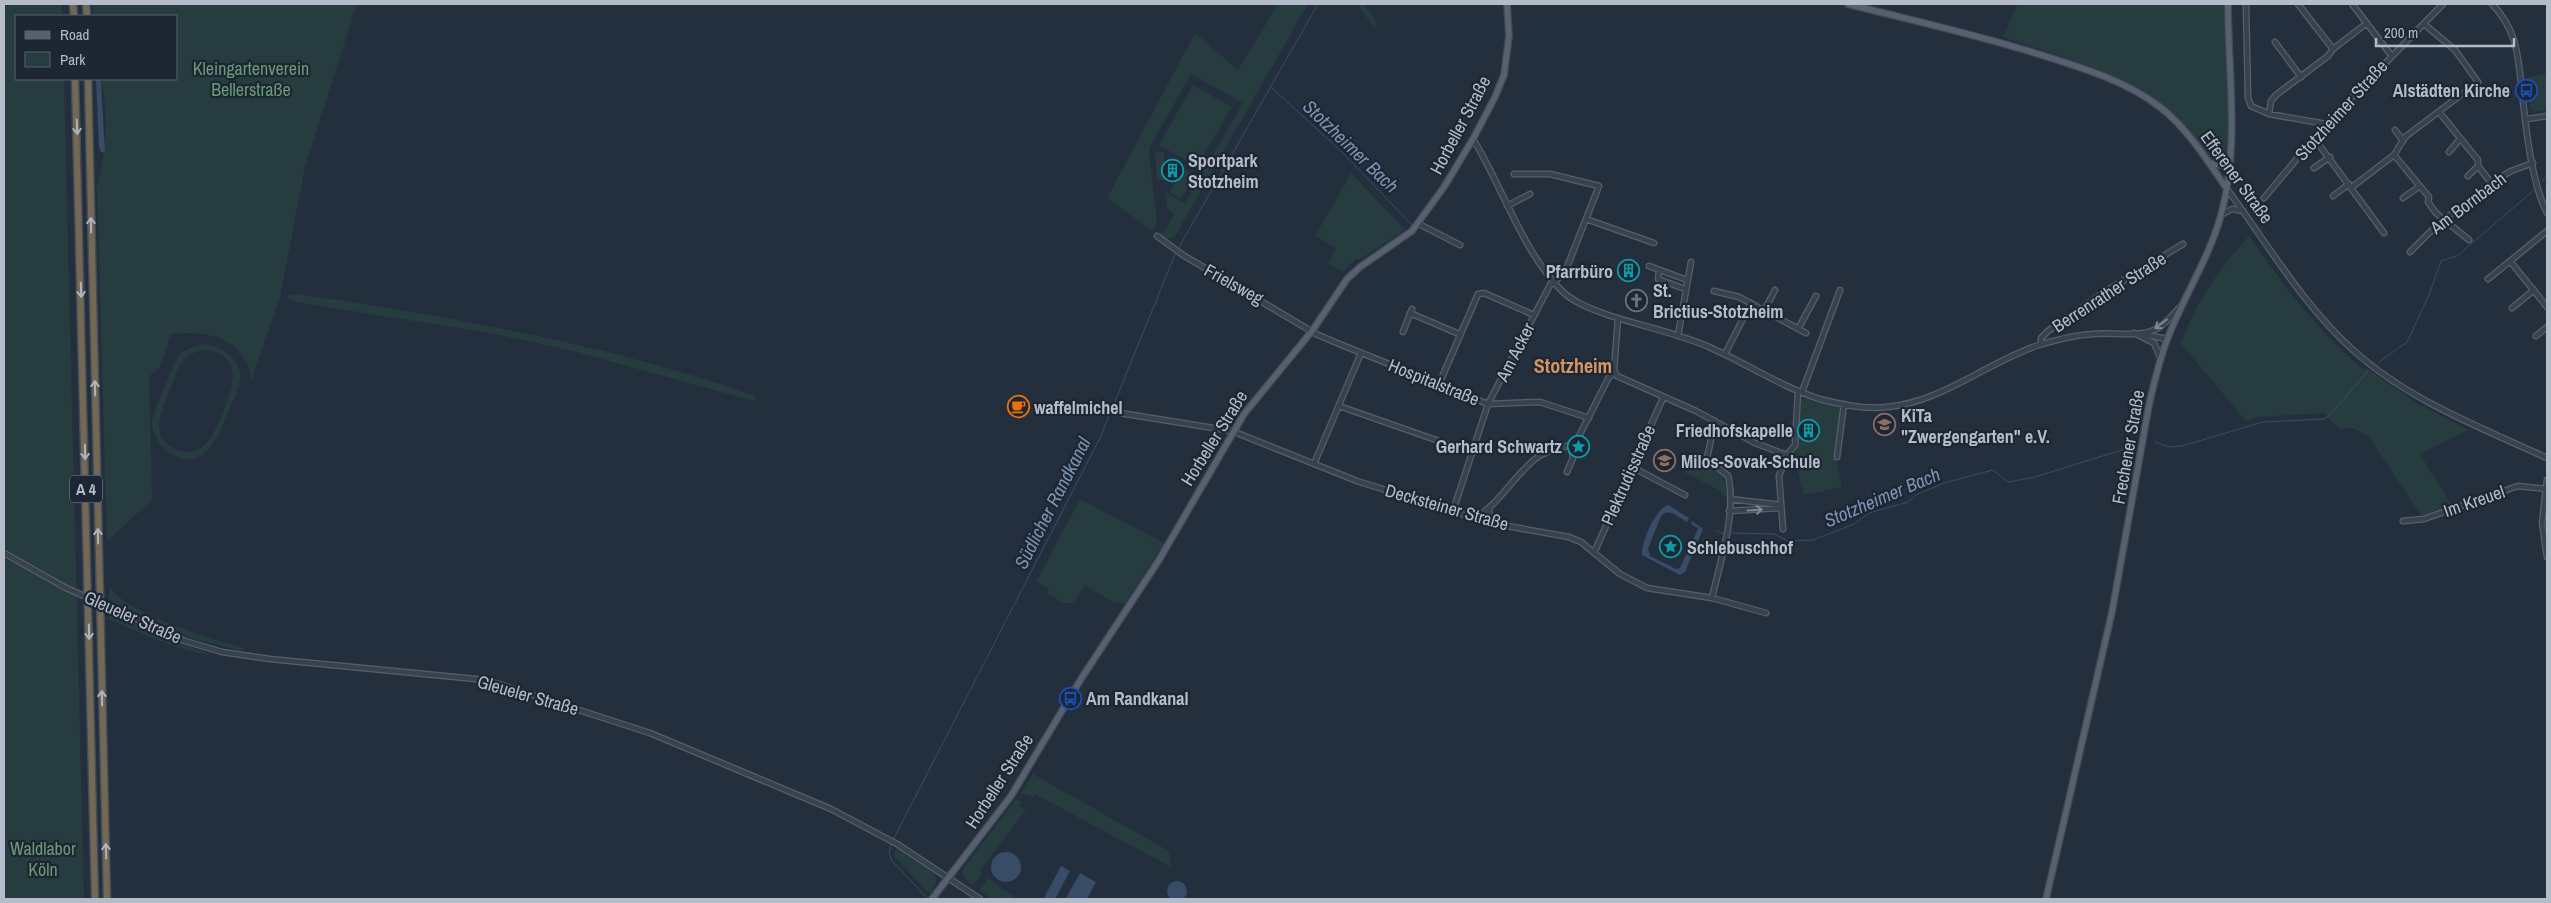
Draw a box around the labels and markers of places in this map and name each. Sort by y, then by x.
place label: Alstädten Kirche [2393,78,2510,103]
bus stop icon: Alstädten Kirche [2514,78,2538,102]
place label: Sportpark Stotzheim [1188,148,1259,194]
building icon: Sportpark Stotzheim [1160,158,1184,182]
place label: Pfarrbüro [1546,259,1613,284]
building icon: Pfarrbüro [1617,259,1641,283]
place label: St. Brictius-Stotzheim [1653,278,1783,324]
church icon: St. Brictius-Stotzheim [1625,288,1649,312]
cafe icon: waffelmichel [1006,395,1030,419]
place label: waffelmichel [1034,395,1123,420]
place label: KiTa "Zwergengarten" e.V. [1901,403,2050,449]
school or university icon: KiTa "Zwergengarten" e.V. [1873,413,1897,437]
place label: Friedhofskapelle [1676,418,1793,443]
building icon: Friedhofskapelle [1797,418,1821,442]
place label: Gerhard Schwartz [1436,434,1563,459]
place icon: Gerhard Schwartz [1566,434,1590,458]
school or university icon: Milos-Sovak-Schule [1653,449,1677,473]
place label: Milos-Sovak-Schule [1681,449,1820,474]
place icon: Schlebuschhof [1659,535,1683,559]
place label: Schlebuschhof [1687,535,1793,560]
bus stop icon: Am Randkanal [1058,686,1082,710]
place label: Am Randkanal [1086,686,1189,711]

